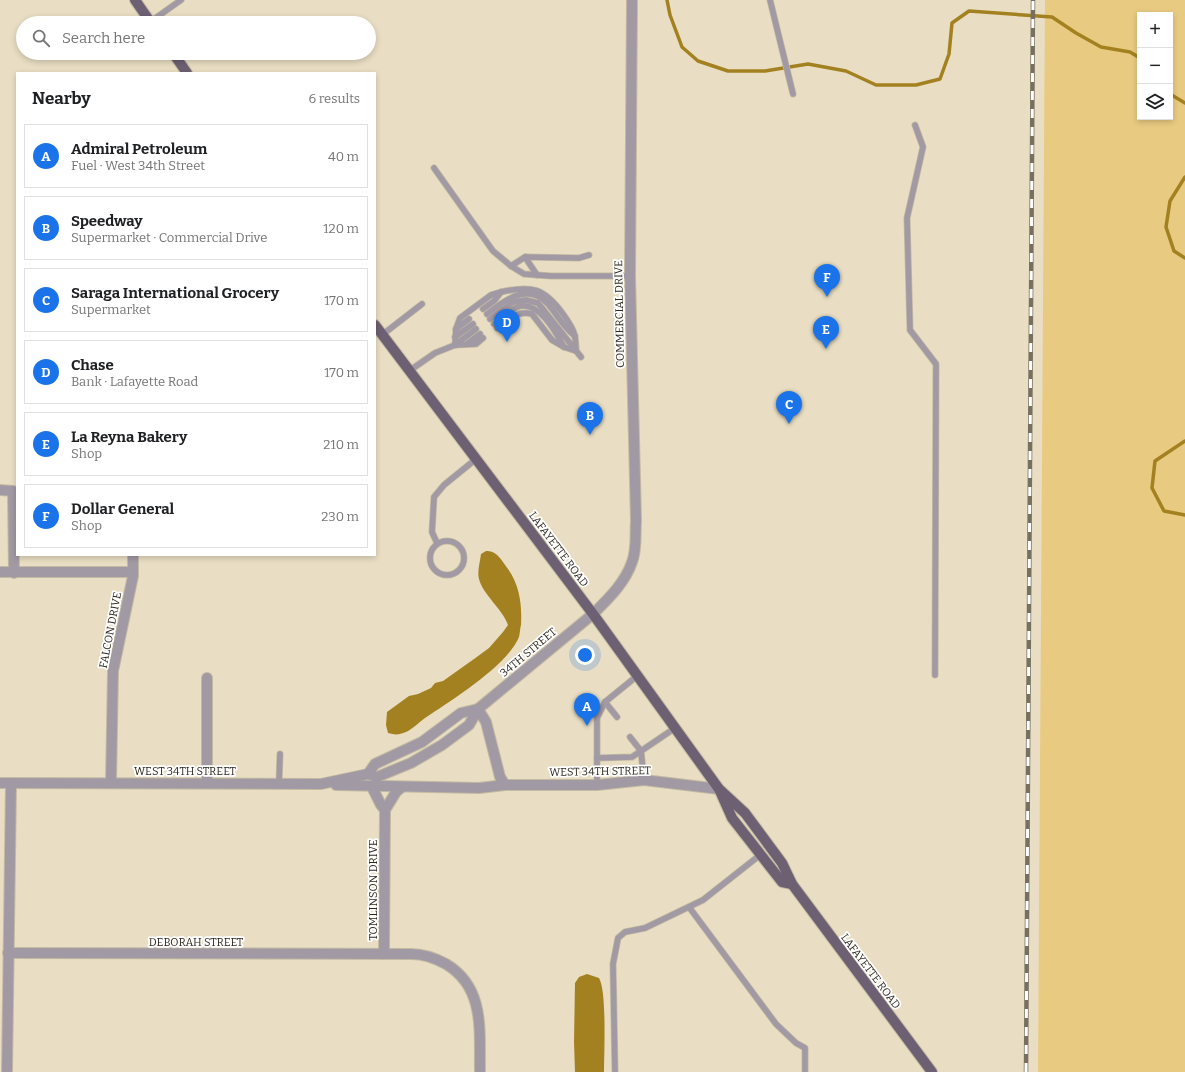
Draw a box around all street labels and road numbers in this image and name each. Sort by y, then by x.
street label: COMMERCIAL DRIVE [612,260,627,368]
street label: LAFAYETTE ROAD [526,509,591,589]
street label: FALCON DRIVE [97,591,124,669]
street label: 34TH STREET [498,625,559,680]
street label: WEST 34TH STREET [549,764,652,779]
street label: WEST 34TH STREET [134,765,236,778]
street label: TOMLINSON DRIVE [367,839,380,941]
street label: LAFAYETTE ROAD [838,931,903,1011]
street label: DEBORAH STREET [149,936,244,949]

